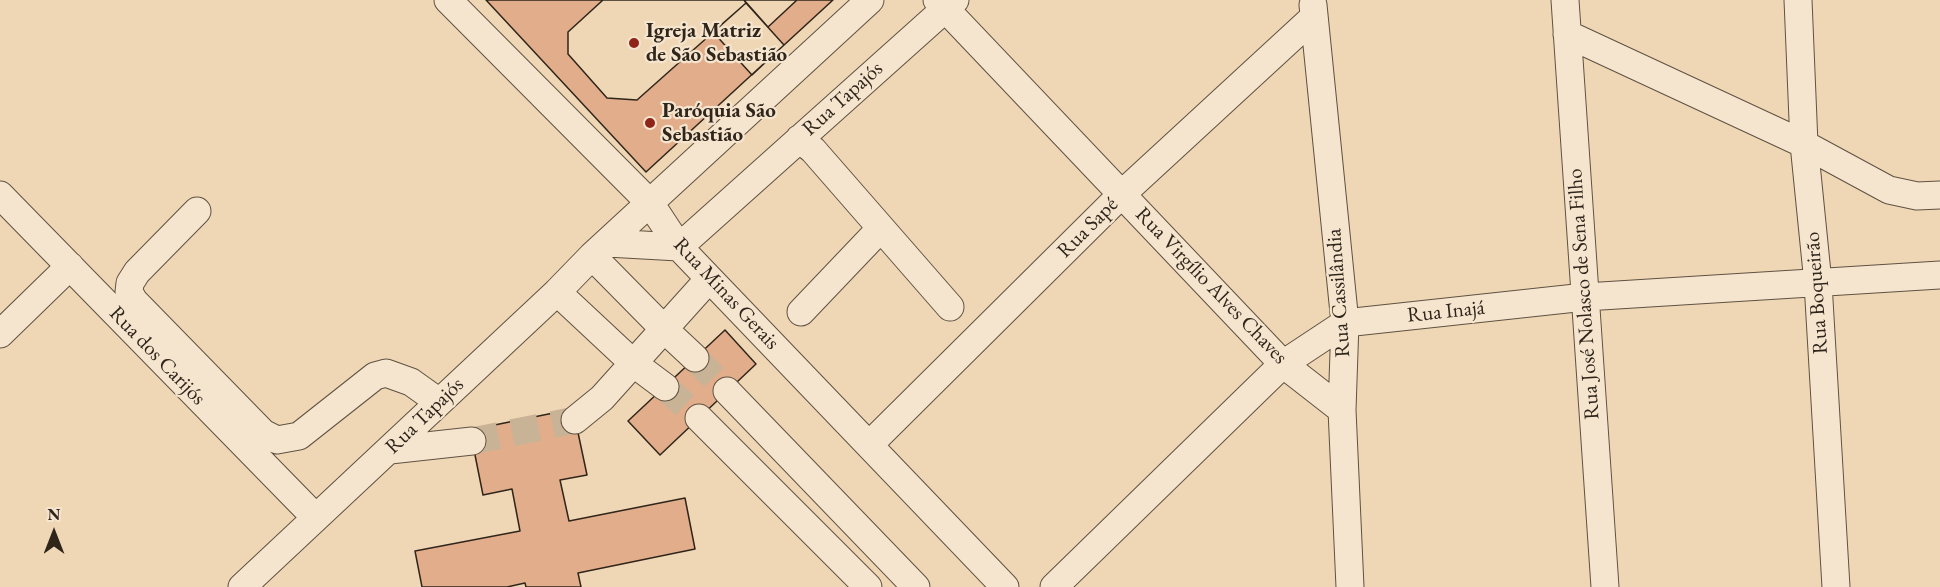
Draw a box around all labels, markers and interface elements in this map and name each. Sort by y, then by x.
place label: Igreja Matriz de São Sebastião [646,18,787,68]
marker: Igreja Matriz de São Sebastião [627,36,641,50]
street label: Rua Tapajós [798,56,888,142]
place label: Paróquia São Sebastião [662,98,776,148]
marker: Paróquia São Sebastião [643,116,657,130]
street label: Rua José Nolasco de Sena Filho [1563,168,1605,420]
street label: Rua Sapé [1052,192,1124,264]
street label: Rua Virgílio Alves Chaves [1130,202,1292,370]
street label: Rua Cassilândia [1322,228,1356,358]
street label: Rua Boqueirão [1800,231,1834,355]
street label: Rua Minas Gerais [668,233,784,355]
street label: Rua Inajá [1406,295,1486,329]
street label: Rua dos Carijós [103,301,211,411]
street label: Rua Tapajós [380,372,470,460]
north arrow [24,503,84,563]
text: N [48,504,60,525]

